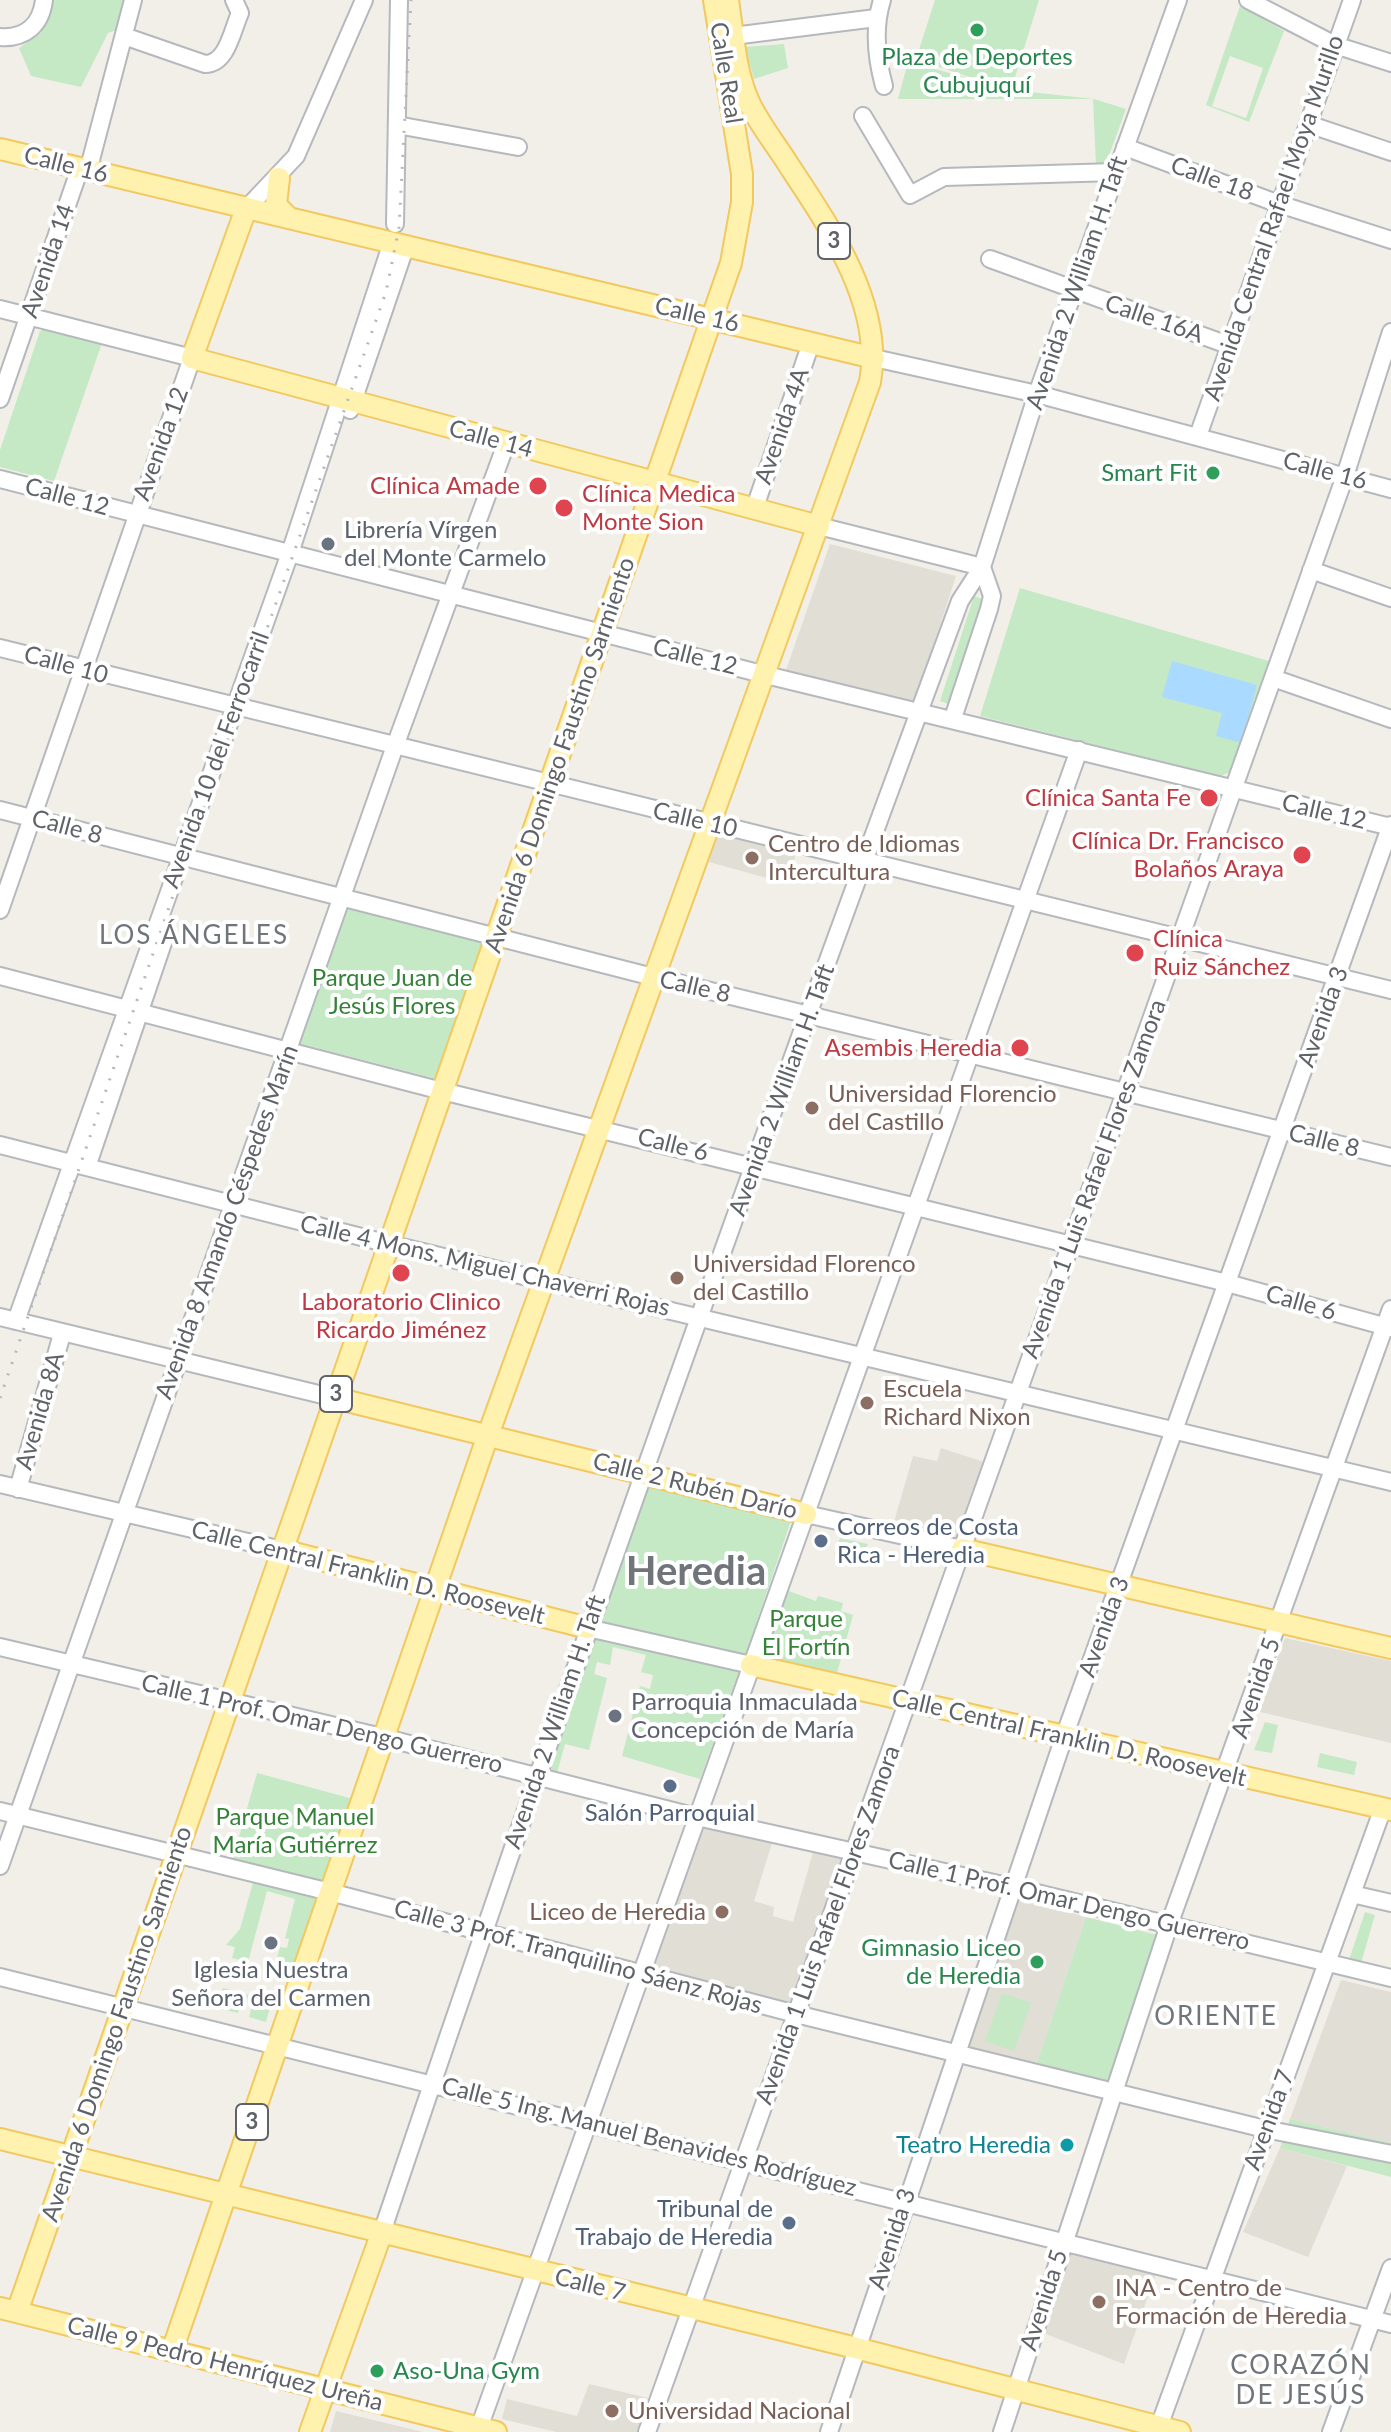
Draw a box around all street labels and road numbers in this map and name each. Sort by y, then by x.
street label: Calle Real [704,20,748,126]
street label: Avenida Central Rafael Moya Murillo [1198,31,1350,405]
street label: Calle 16 [21,141,111,189]
street label: Calle 18 [1167,151,1257,207]
street label: Avenida 2 William H. Taft [1020,153,1134,413]
street label: Avenida 14 [15,200,81,322]
road number: 3 [818,223,850,259]
street label: Calle 16A [1101,289,1207,349]
street label: Calle 16 [652,291,742,339]
street label: Avenida 4A [749,364,815,488]
street label: Avenida 12 [127,383,195,505]
street label: Calle 14 [446,414,536,464]
street label: Calle 16 [1280,446,1370,496]
street label: Calle 12 [22,472,112,522]
street label: Avenida 6 Domingo Faustino Sarmiento [479,554,641,956]
street label: Avenida 10 del Ferrocarril [156,628,276,892]
street label: Calle 12 [650,633,740,681]
street label: Calle 10 [21,640,111,690]
street label: Calle 12 [1279,788,1369,836]
street label: Calle 10 [650,796,740,844]
street label: Calle 8 [28,804,106,850]
street label: Avenida 2 William H. Taft [723,960,841,1220]
street label: Avenida 3 [1292,963,1354,1071]
street label: Calle 8 [657,965,733,1009]
street label: Avenida 1 Luis Rafael Flores Zamora [1016,996,1172,1362]
street label: Avenida 8 Amando Céspedes Marín [149,1041,305,1403]
street label: Calle 8 [1286,1118,1362,1164]
street label: Calle 6 [635,1122,711,1168]
street label: Calle 4 Mons. Miguel Chaverri Rojas [297,1209,673,1323]
street label: Calle 6 [1262,1279,1340,1327]
street label: Avenida 8A [10,1349,70,1473]
road number: 3 [320,1376,352,1412]
street label: Calle 2 Rubén Darío [590,1447,800,1525]
street label: Calle Central Franklin D. Roosevelt [188,1515,548,1631]
street label: Avenida 3 [1073,1573,1135,1681]
street label: Avenida 2 William H. Taft [498,1592,612,1852]
street label: Avenida 5 [1225,1634,1287,1742]
street label: Calle 1 Prof. Omar Dengo Guerrero [138,1668,506,1780]
street label: Calle Central Franklin D. Roosevelt [889,1683,1249,1793]
street label: Avenida 1 Luis Rafael Flores Zamora [750,1742,906,2108]
street label: Avenida 6 Domingo Faustino Sarmiento [36,1823,198,2225]
street label: Calle 1 Prof. Omar Dengo Guerrero [885,1845,1253,1957]
street label: Calle 3 Prof. Tranquilino Sáenz Rojas [391,1894,765,2020]
street label: Avenida 7 [1238,2066,1300,2174]
street label: Calle 5 Ing. Manuel Benavides Rodríguez [439,2071,859,2203]
road number: 3 [236,2104,268,2140]
street label: Avenida 3 [862,2185,922,2293]
street label: Avenida 5 [1014,2246,1074,2354]
street label: Calle 7 [552,2262,628,2308]
street label: Calle 9 Pedro Henríquez Ureña [64,2311,386,2417]

